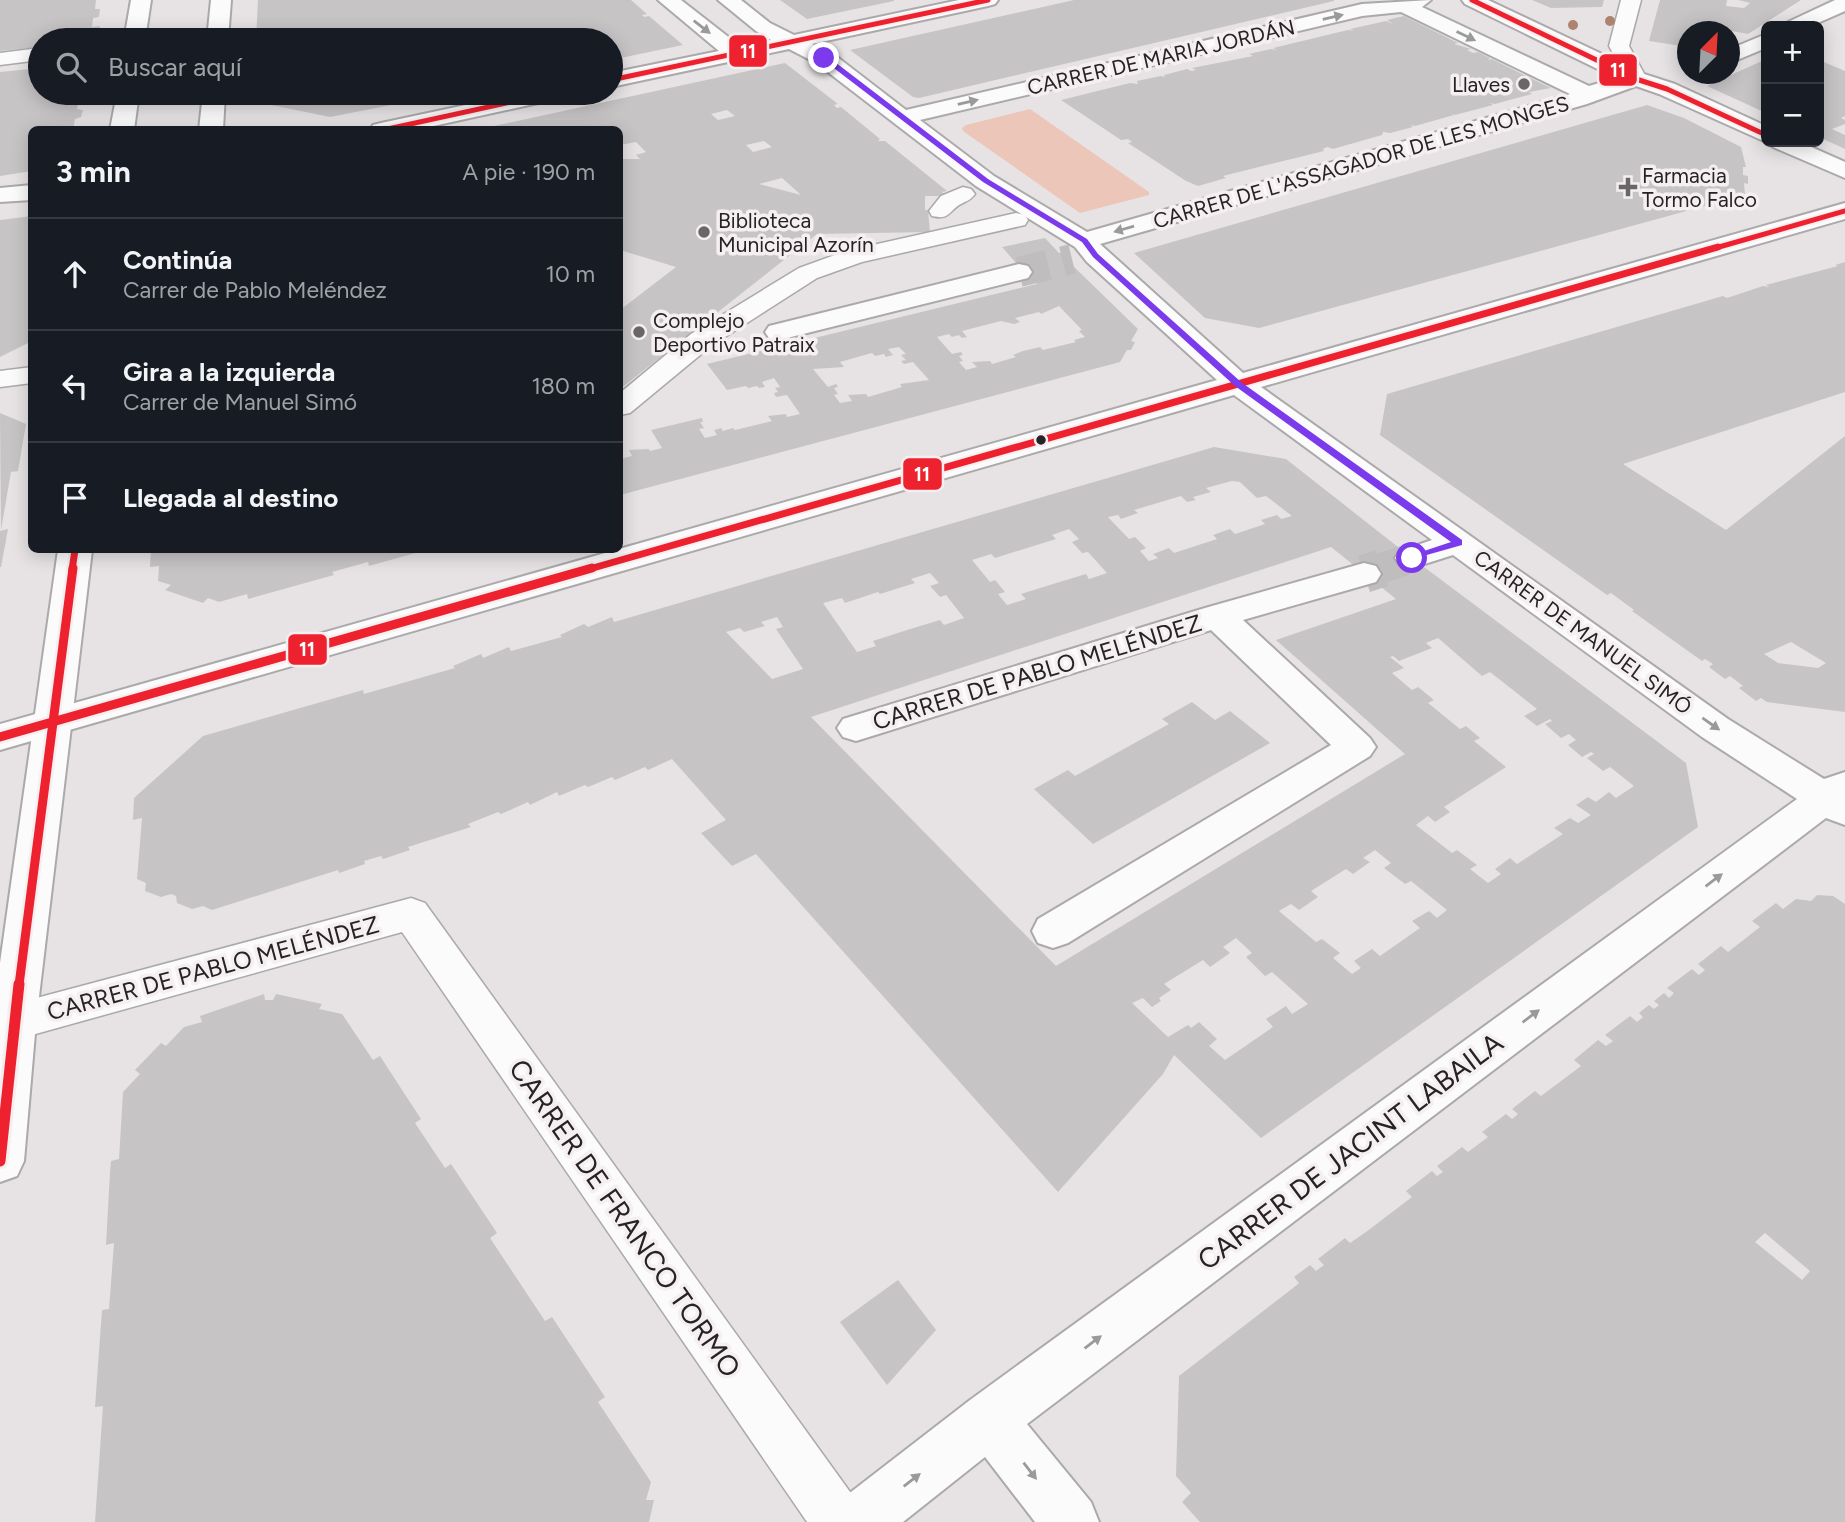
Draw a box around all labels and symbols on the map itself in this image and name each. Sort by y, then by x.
one-way arrow [1322,11,1344,22]
street label: CARRER DE MARIA JORDÁN [1025,14,1297,100]
one-way arrow [692,19,710,34]
north arrow [1677,21,1740,84]
one-way arrow [1456,30,1476,41]
line badge: 11 [728,34,768,68]
text: 11 [740,40,756,63]
route end [808,42,839,73]
line badge: 11 [1598,53,1638,87]
text: 11 [1610,59,1626,82]
place label: Llaves [1452,72,1510,97]
marker: Llaves [1516,76,1532,92]
street label: CARRER DE L'ASSAGADOR DE LES MONGES [1150,91,1572,233]
one-way arrow [957,96,979,107]
place label: Farmacia Tormo Falco [1642,163,1757,212]
marker: Farmacia Tormo Falco [1620,179,1636,195]
place label: Biblioteca Municipal Azorín [718,208,874,257]
marker: Biblioteca Municipal Azorín [696,224,712,240]
one-way arrow [1113,225,1134,235]
place label: Complejo Deportivo Patraix [653,308,815,357]
marker: Complejo Deportivo Patraix [631,324,647,340]
unlabelled marker [1034,433,1048,447]
line badge: 11 [902,457,943,491]
text: 11 [914,463,930,486]
route start [1396,542,1427,573]
street label: CARRER DE MANUEL SIMÓ [1469,545,1697,719]
street label: CARRER DE PABLO MELÉNDEZ [869,608,1205,736]
line badge: 11 [287,633,328,666]
text: 11 [299,638,315,661]
one-way arrow [1702,717,1720,731]
one-way arrow [1705,874,1723,888]
street label: CARRER DE PABLO MELÉNDEZ [44,910,382,1026]
one-way arrow [1522,1009,1540,1023]
street label: CARRER DE JACINT LABAILA [1191,1025,1509,1277]
street label: CARRER DE FRANCO TORMO [502,1052,748,1384]
one-way arrow [1084,1335,1102,1349]
one-way arrow [1022,1461,1037,1479]
one-way arrow [903,1473,921,1487]

